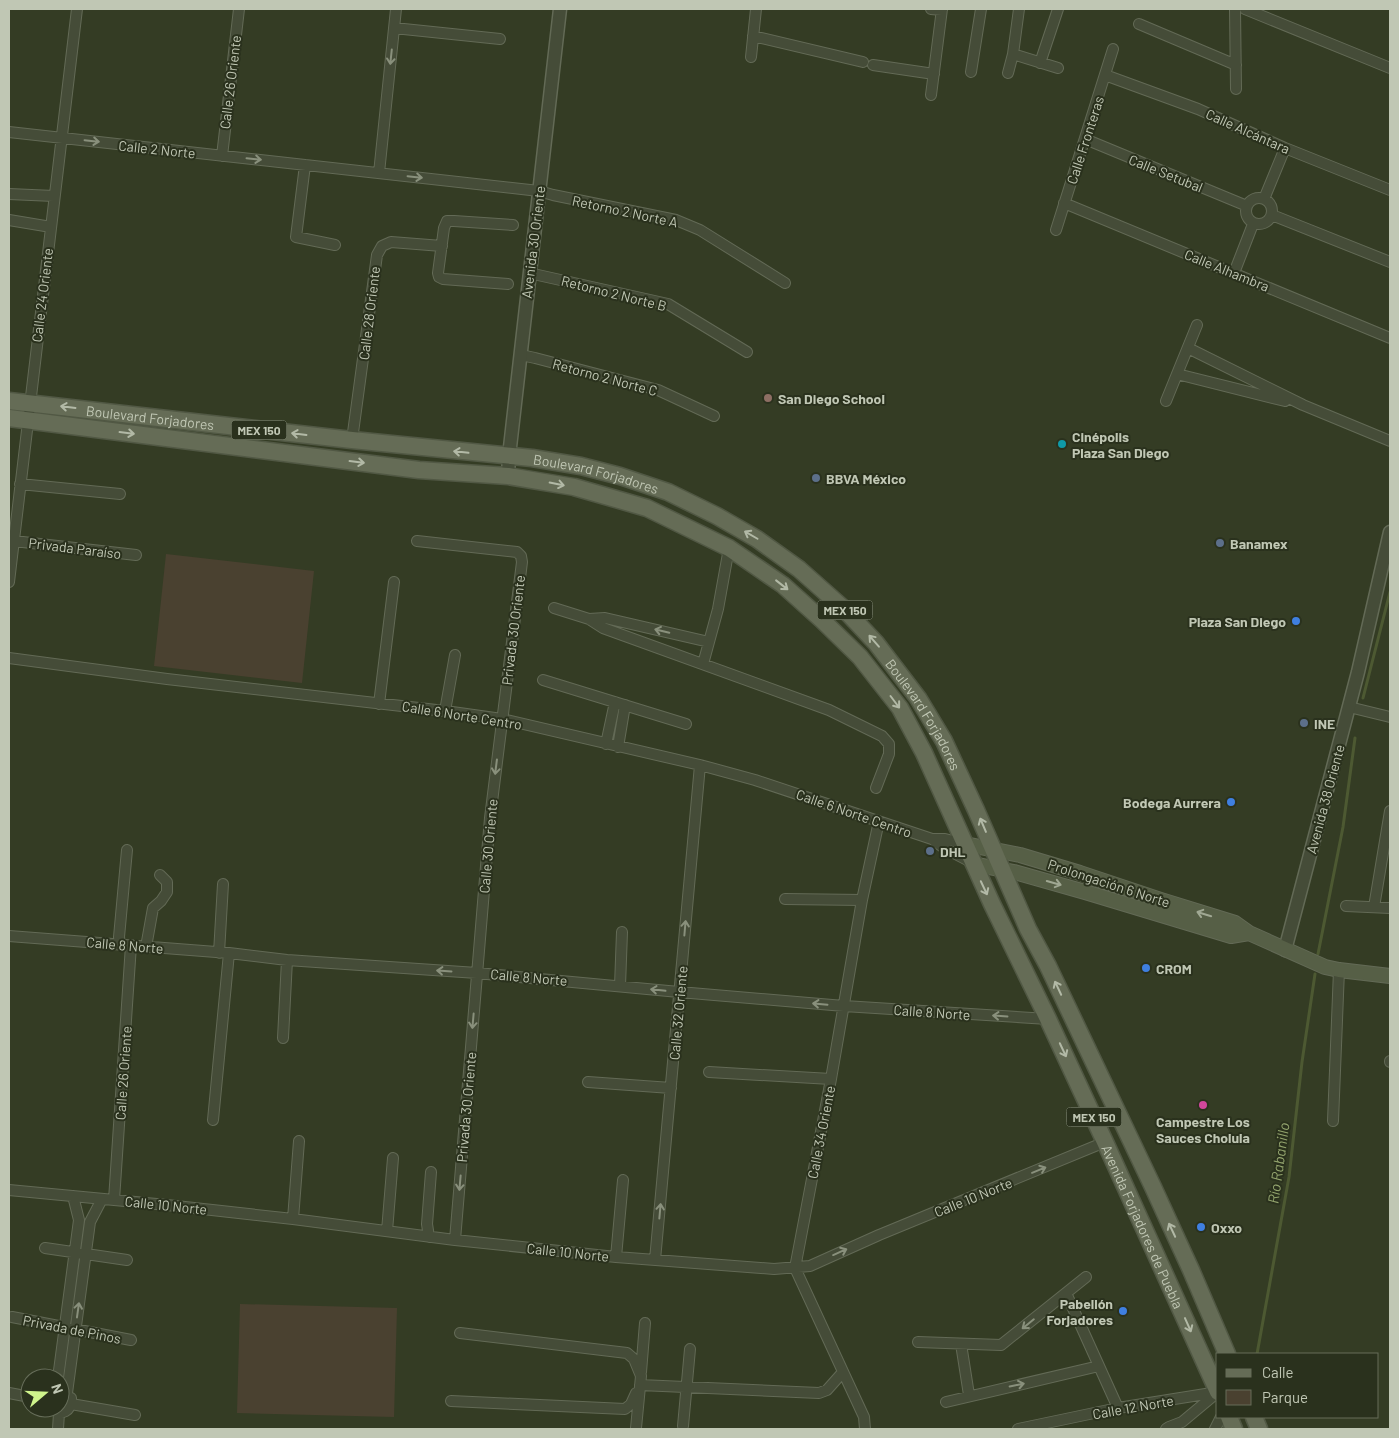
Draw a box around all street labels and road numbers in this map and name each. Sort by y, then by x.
street label: Calle 26 Oriente [216,34,244,130]
street label: Calle Fronteras [1063,94,1107,186]
street label: Calle Alcántara [1203,105,1293,157]
street label: Calle 2 Norte [118,137,196,161]
street label: Calle Setubal [1126,150,1206,196]
street label: Avenida 30 Oriente [518,185,548,299]
street label: Retorno 2 Norte A [571,191,680,231]
street label: Calle Alhambra [1182,245,1272,295]
street label: Calle 24 Oriente [28,247,56,343]
street label: Calle 28 Oriente [355,265,383,361]
street label: Retorno 2 Norte B [560,272,668,314]
street label: Retorno 2 Norte C [551,355,659,399]
street label: Boulevard Forjadores [85,401,215,433]
road number: MEX 150 [232,420,286,440]
street label: Boulevard Forjadores [532,450,661,497]
street label: Privada Paraíso [28,534,122,562]
street label: Privada 30 Oriente [498,574,528,686]
road number: MEX 150 [818,600,872,620]
street label: Boulevard Forjadores [882,655,965,773]
street label: Calle 6 Norte Centro [401,697,523,733]
street label: Avenida 38 Oriente [1302,742,1348,856]
street label: Calle 6 Norte Centro [794,785,914,841]
street label: Calle 30 Oriente [475,798,501,894]
street label: Prolongación 6 Norte [1046,855,1172,911]
street label: Calle 8 Norte [86,933,164,957]
street label: Calle 8 Norte [490,965,568,989]
street label: Calle 32 Oriente [665,965,691,1061]
street label: Calle 8 Norte [893,1001,971,1023]
street label: Calle 26 Oriente [111,1025,135,1121]
street label: Privada 30 Oriente [453,1051,479,1163]
street label: Calle 34 Oriente [804,1084,838,1180]
road number: MEX 150 [1066,1108,1122,1126]
street label: Avenida Forjadores de Puebla [1099,1142,1188,1311]
street label: Calle 10 Norte [932,1174,1014,1220]
street label: Calle 10 Norte [124,1192,208,1218]
street label: Calle 10 Norte [526,1239,610,1265]
street label: Privada de Pinos [21,1311,123,1347]
street label: Calle 12 Norte [1091,1391,1175,1423]

